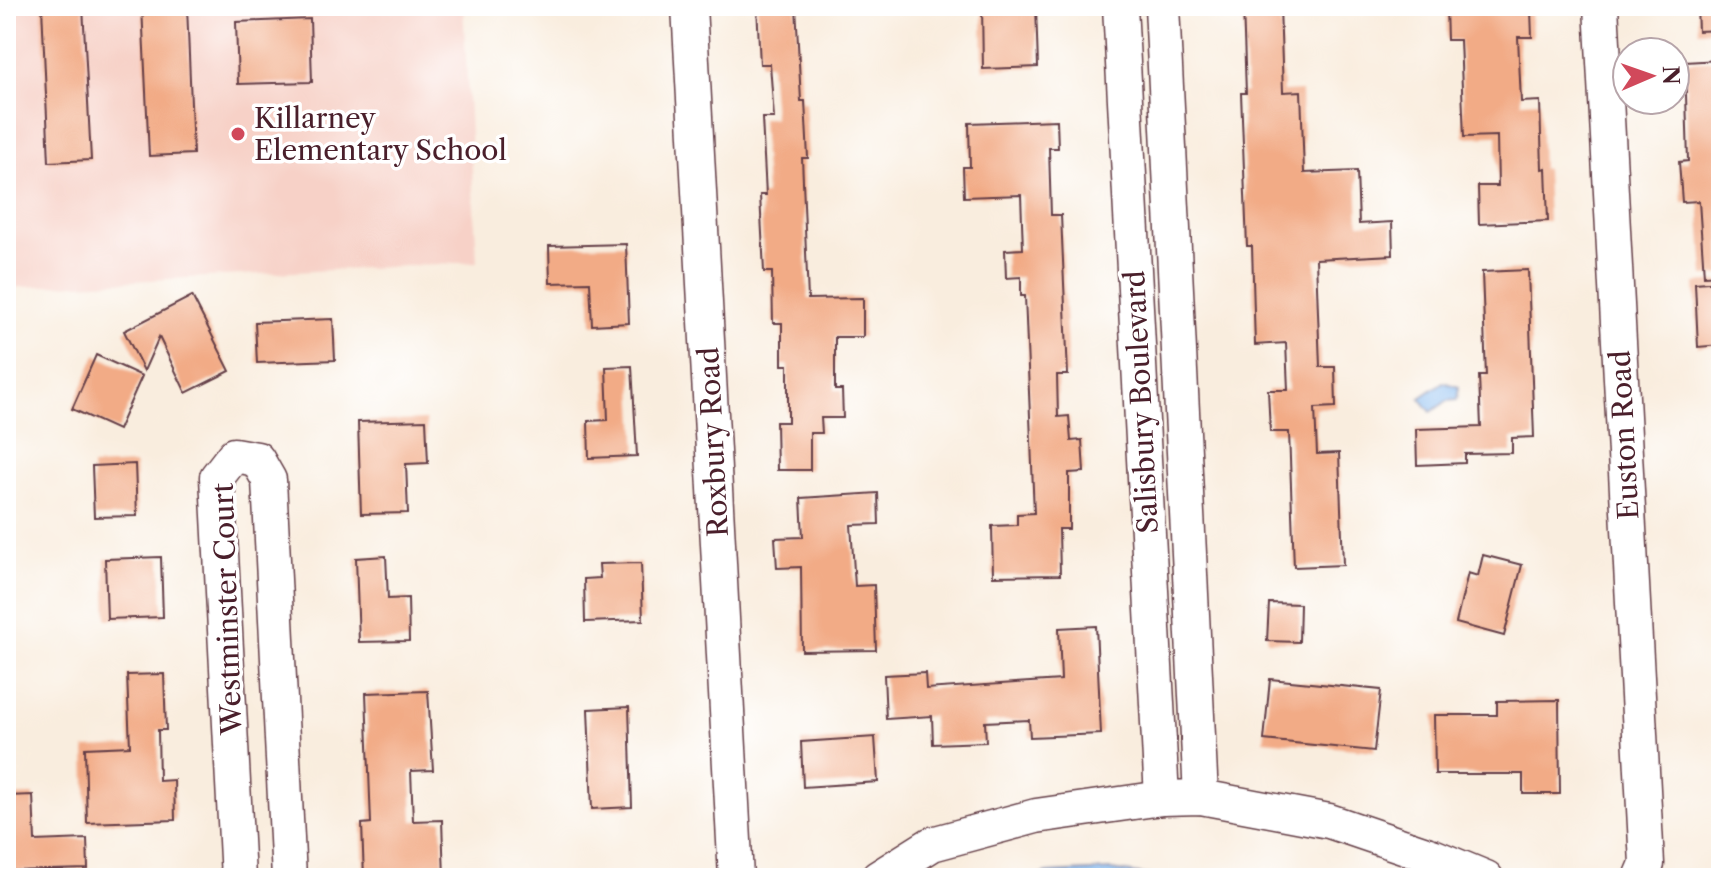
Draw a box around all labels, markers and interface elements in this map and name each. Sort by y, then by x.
north arrow [1611,36,1691,116]
text: N [1657,65,1684,85]
place label: Killarney Elementary School [254,101,507,167]
marker: Killarney Elementary School [229,125,247,143]
street label: Salisbury Boulevard [1117,269,1165,535]
street label: Roxbury Road [691,346,735,538]
street label: Euston Road [1603,349,1645,521]
street label: Westminster Court [206,482,248,737]

